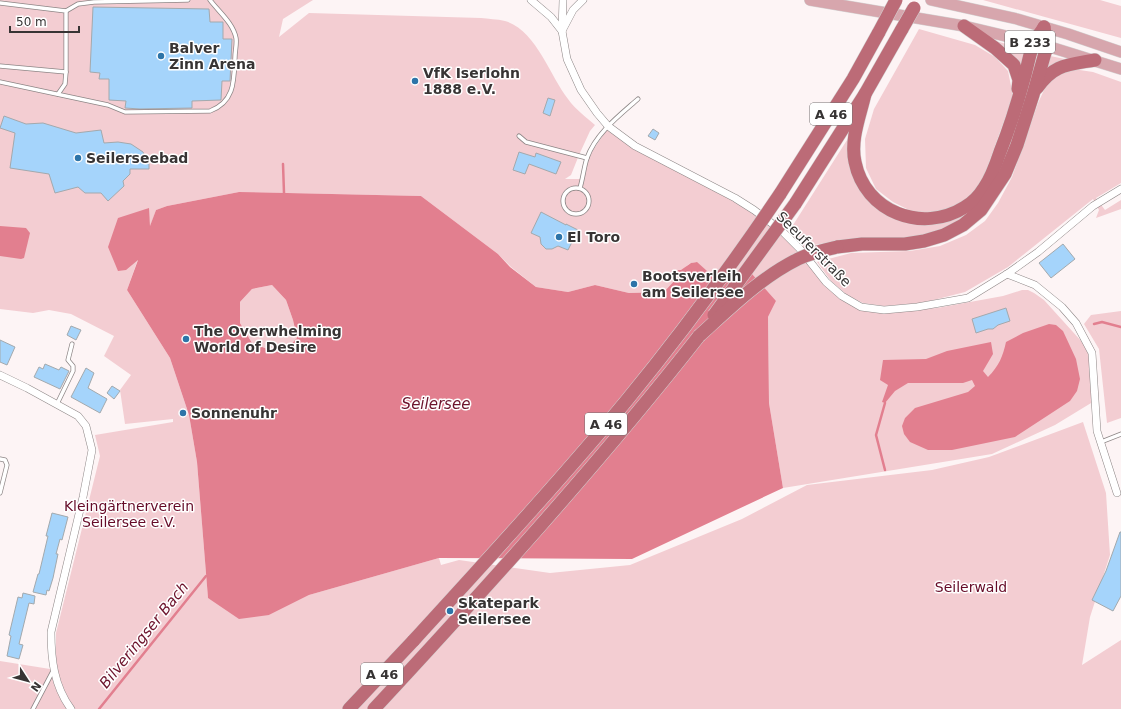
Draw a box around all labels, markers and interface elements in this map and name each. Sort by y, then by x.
scale bar [10,8,79,34]
text: 50 m [16,15,47,29]
road number: B 233 [1005,31,1055,53]
place label: Balver Zinn Arena [169,40,255,72]
marker: Balver Zinn Arena [156,51,166,61]
place label: VfK Iserlohn 1888 e.V. [423,65,520,97]
marker: VfK Iserlohn 1888 e.V. [410,76,420,86]
road number: A 46 [810,103,852,125]
place label: Seilerseebad [86,150,188,166]
marker: Seilerseebad [73,153,83,163]
street label: Seeuferstraße [773,208,855,290]
place label: El Toro [567,229,620,245]
marker: El Toro [554,232,564,242]
place label: Bootsverleih am Seilersee [642,268,744,300]
marker: Bootsverleih am Seilersee [629,279,639,289]
place label: The Overwhelming World of Desire [194,323,342,355]
marker: The Overwhelming World of Desire [181,334,191,344]
water label: Seilersee [402,395,470,413]
place label: Sonnenuhr [191,405,277,421]
marker: Sonnenuhr [178,408,188,418]
road number: A 46 [585,413,627,435]
park label: Kleingärtnerverein Seilersee e.V. [64,498,194,530]
water label: Bilveringser Bach [96,578,192,692]
park label: Seilerwald [935,579,1007,595]
place label: Skatepark Seilersee [458,595,539,627]
marker: Skatepark Seilersee [445,606,455,616]
north arrow [8,661,48,701]
road number: A 46 [361,663,403,685]
text: N [28,679,44,694]

